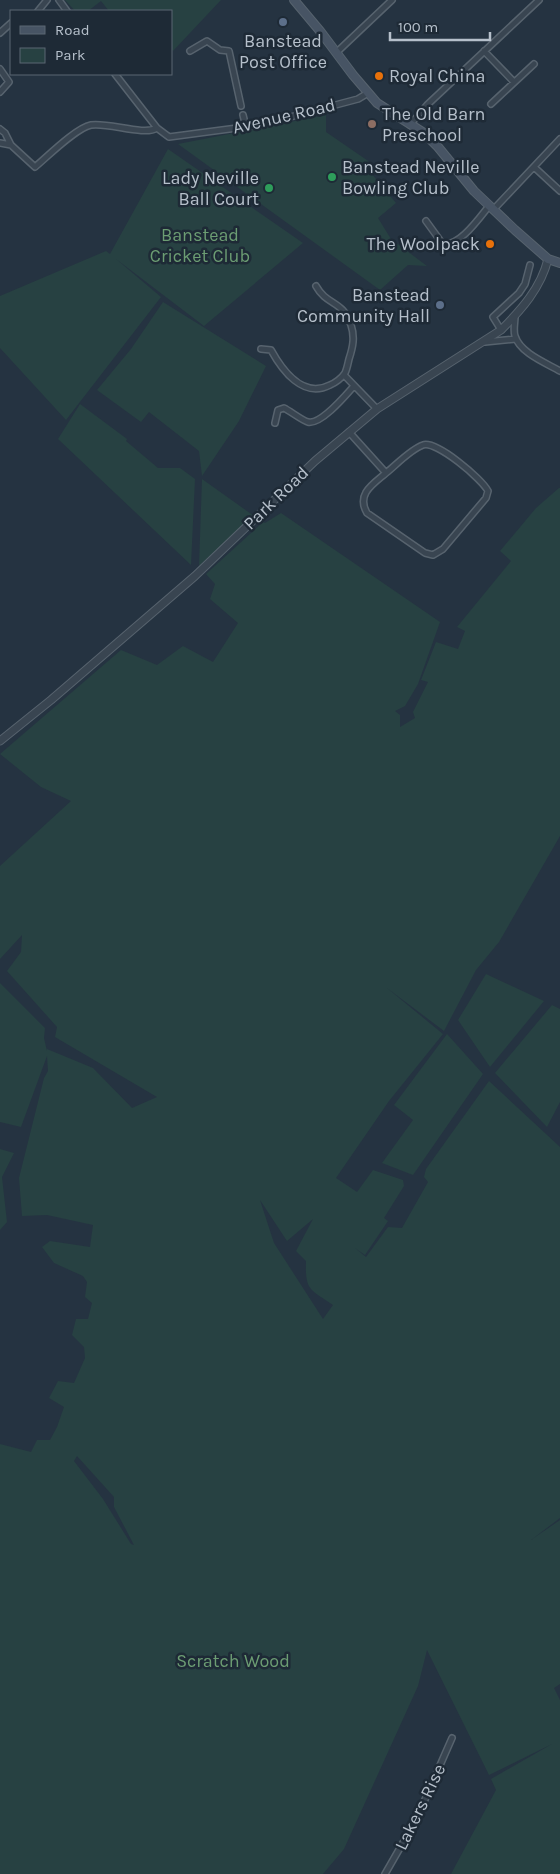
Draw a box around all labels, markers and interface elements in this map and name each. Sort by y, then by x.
legend [10,10,172,75]
scale bar [390,10,490,42]
marker: Banstead Post Office [277,16,289,28]
text: 100 m [398,18,438,36]
text: Road [55,21,90,39]
place label: Banstead Post Office [239,30,327,73]
text: Park [55,46,85,64]
place label: Royal China [389,65,486,87]
marker: Royal China [373,70,385,82]
street label: Avenue Road [230,93,338,139]
place label: The Old Barn Preschool [382,103,485,146]
marker: The Old Barn Preschool [366,118,378,130]
place label: Banstead Neville Bowling Club [342,156,480,199]
place label: Lady Neville Ball Court [162,167,259,210]
marker: Banstead Neville Bowling Club [326,171,338,183]
marker: Lady Neville Ball Court [263,182,275,194]
park label: Banstead Cricket Club [150,224,250,267]
place label: The Woolpack [367,233,480,255]
marker: The Woolpack [484,238,496,250]
place label: Banstead Community Hall [297,284,430,327]
marker: Banstead Community Hall [434,299,446,311]
street label: Park Road [239,462,313,534]
park label: Scratch Wood [176,1650,290,1672]
street label: Lakers Rise [390,1760,450,1854]

